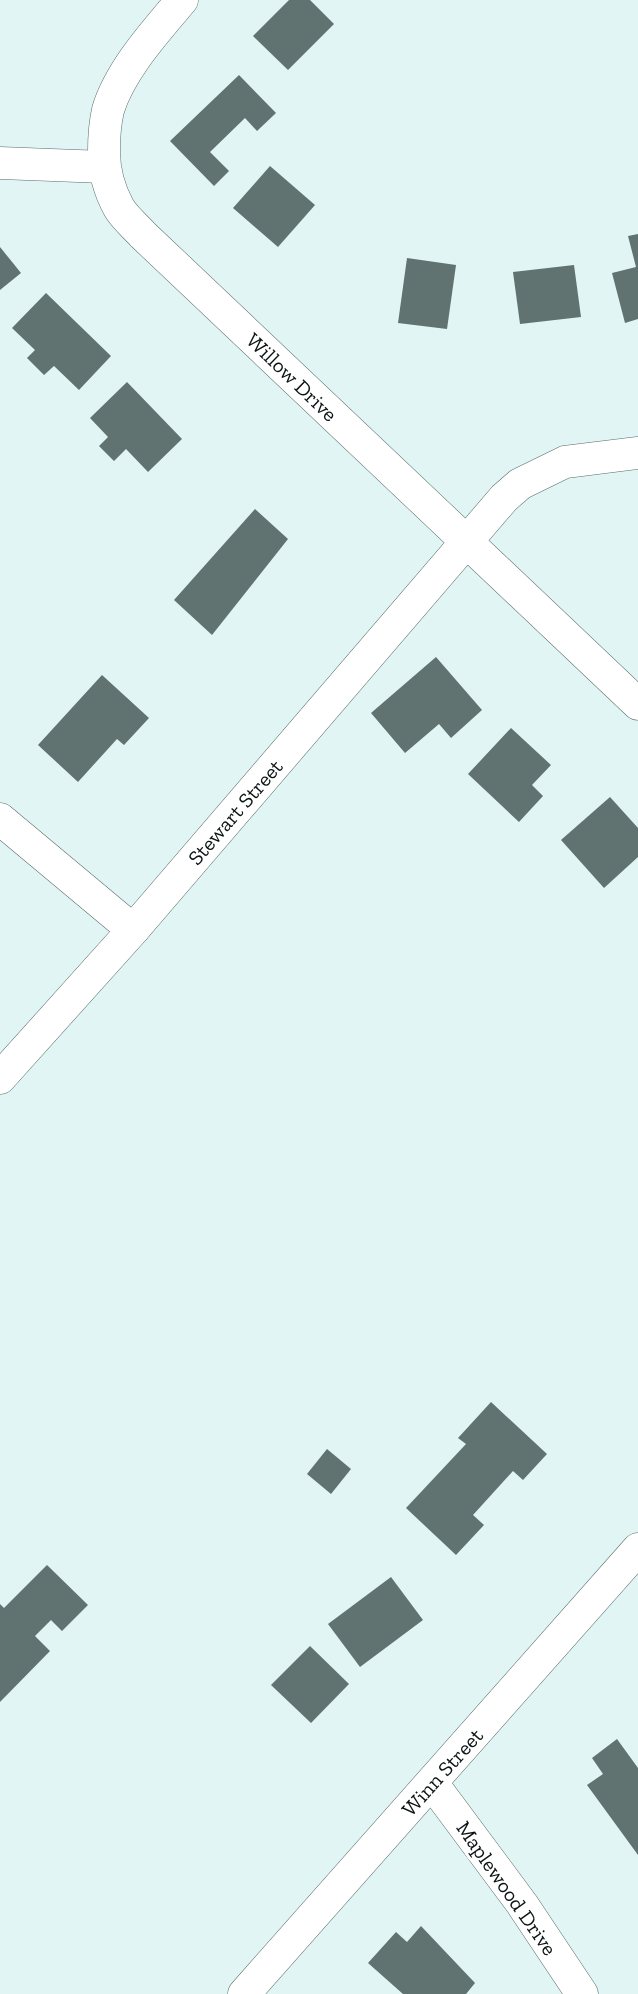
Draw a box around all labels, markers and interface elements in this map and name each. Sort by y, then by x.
street label: Willow Drive [241,327,343,427]
street label: Stewart Street [182,754,288,870]
street label: Winn Street [396,1723,488,1821]
street label: Maplewood Drive [451,1816,563,1960]

